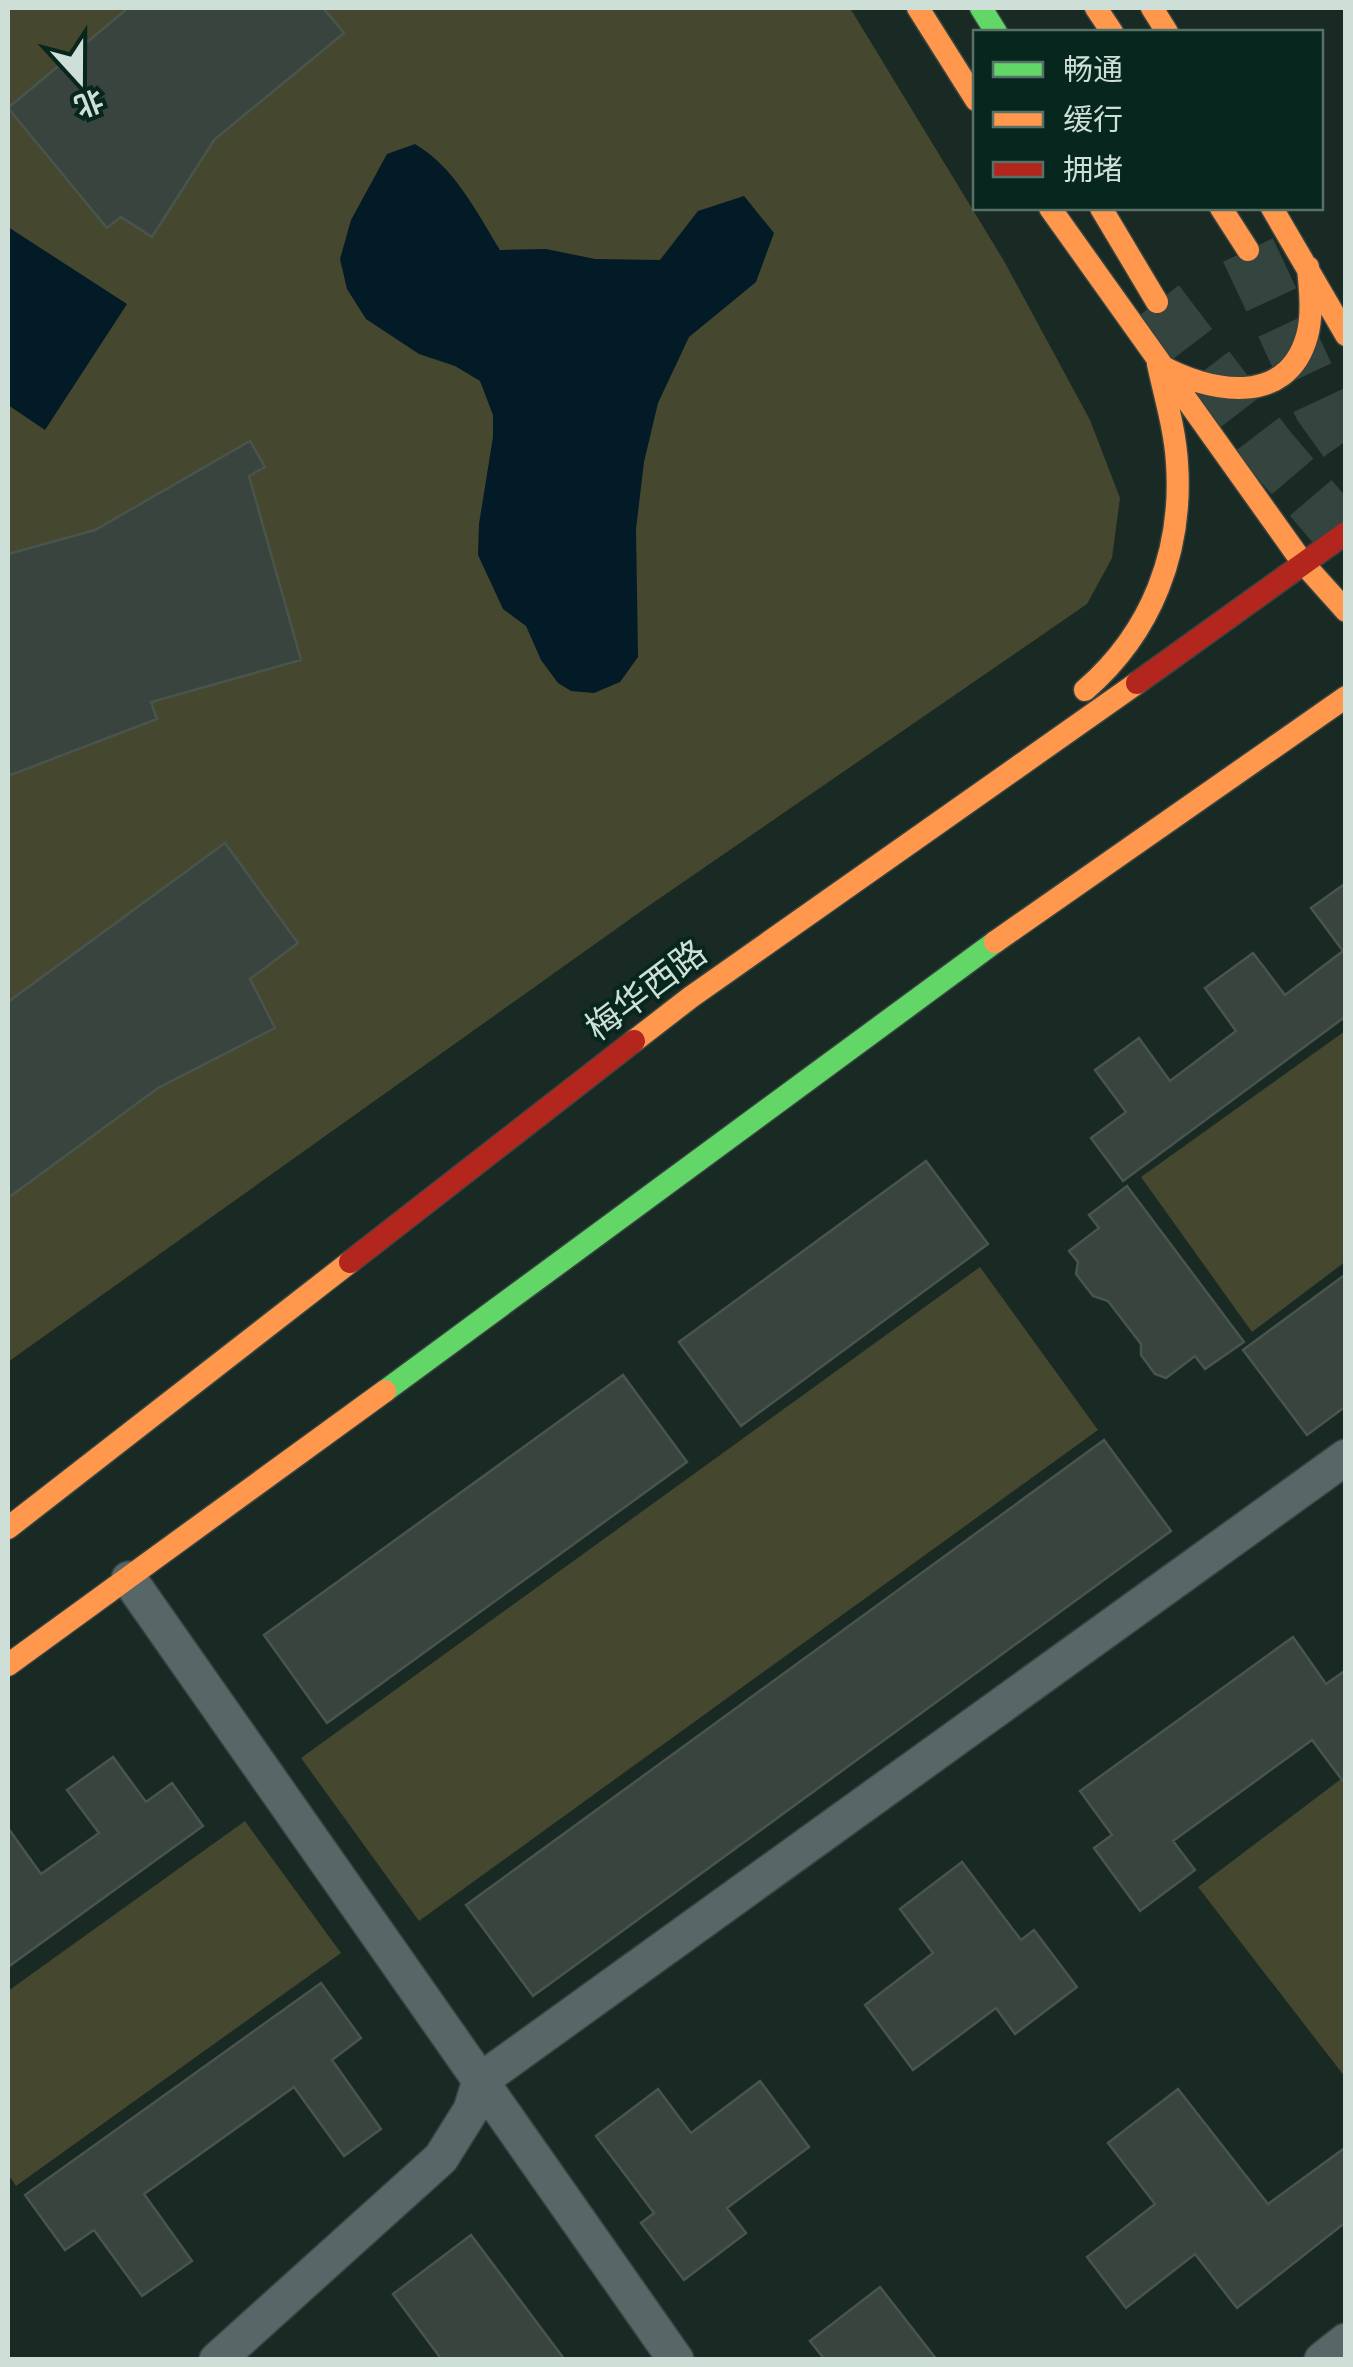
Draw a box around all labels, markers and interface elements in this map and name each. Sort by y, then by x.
north arrow [30,30,130,130]
legend [973,30,1323,210]
text: 畅通 [1063,54,1123,91]
text: 北 [68,79,107,122]
text: 缓行 [1063,104,1123,141]
text: 拥堵 [1063,154,1123,191]
street label: 梅华西路 [579,933,717,1052]

